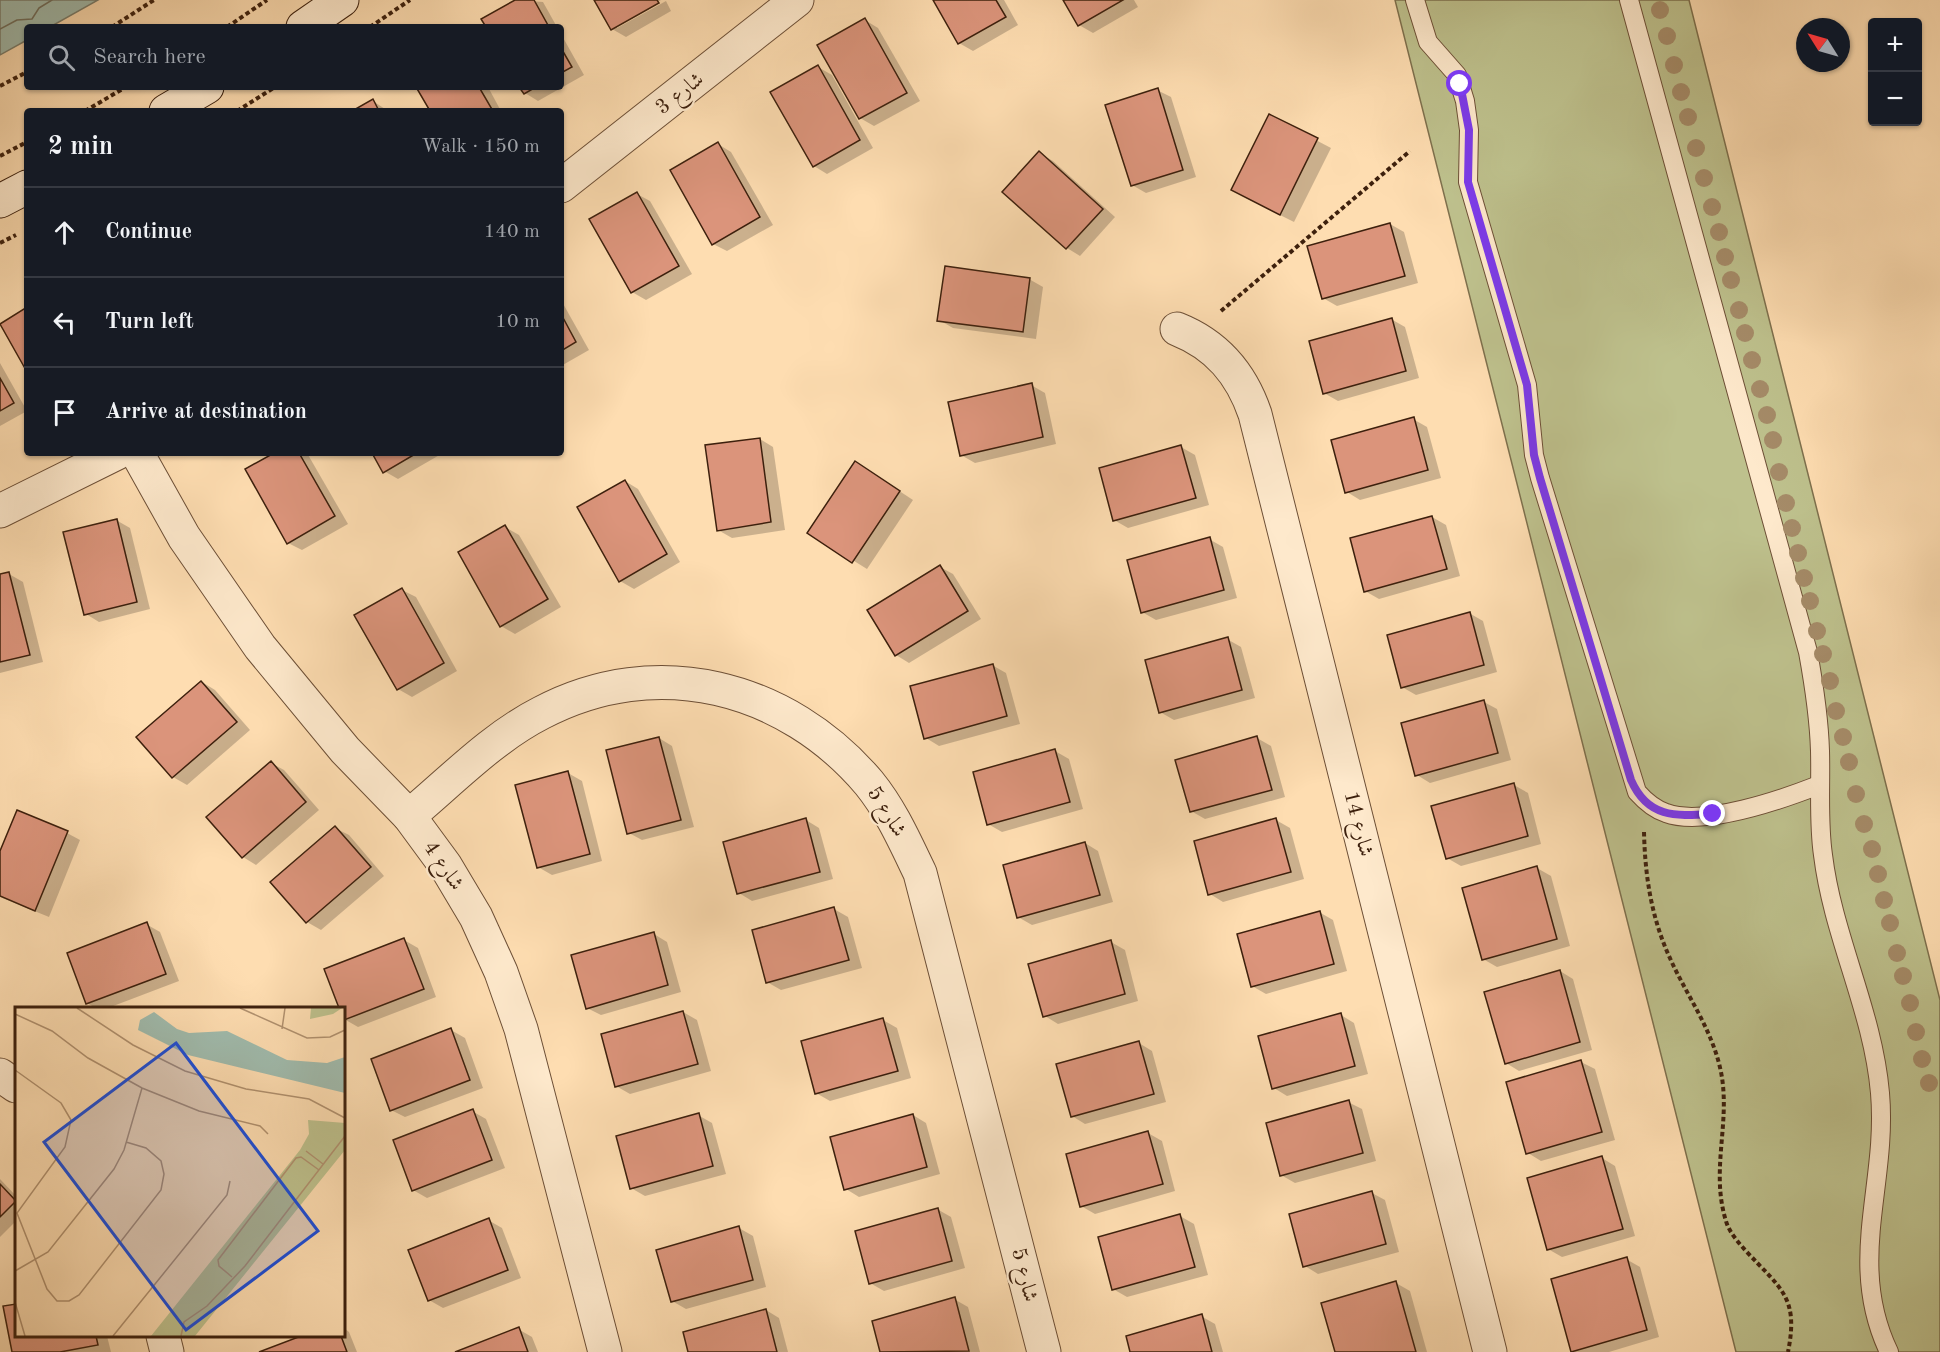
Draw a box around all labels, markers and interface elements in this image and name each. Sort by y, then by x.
north arrow [1796,18,1850,72]
map controls [1868,18,1922,126]
button: + [1868,18,1922,72]
search box [24,24,564,90]
icon: search [45,41,78,74]
text: Search here [93,46,206,68]
street label: شارع 3 [652,69,712,124]
route start [1446,70,1472,96]
button: − [1868,72,1922,126]
text: 2 min [48,134,113,160]
text: Walk · 150 m [421,137,540,157]
icon: ahead [48,216,81,249]
text: Continue [105,221,192,243]
text: 140 m [484,222,540,242]
icon: left [48,306,81,339]
text: Turn left [105,311,194,333]
text: 10 m [495,312,540,332]
icon: arrive [48,396,81,429]
text: Arrive at destination [105,401,307,423]
street label: شارع 5 [858,783,909,844]
street label: شارع 14 [1334,789,1376,860]
route end [1699,800,1725,826]
street label: شارع 4 [414,838,467,898]
inset map [15,1007,345,1337]
street label: شارع 5 [1001,1246,1041,1305]

